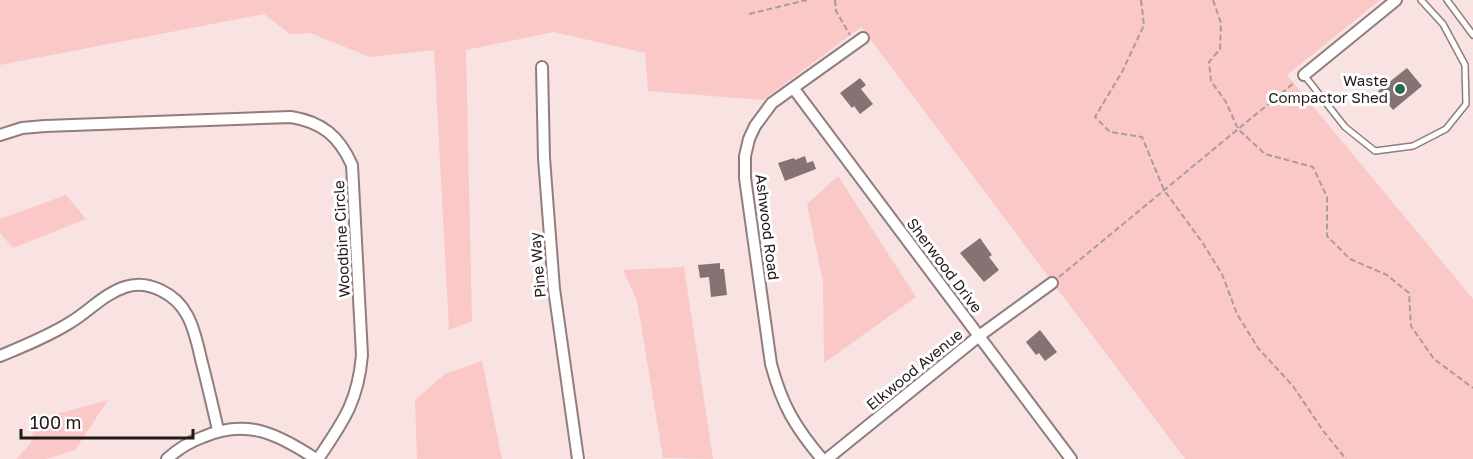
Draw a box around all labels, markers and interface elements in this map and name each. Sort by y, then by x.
place label: Waste Compactor Shed [1268,71,1388,106]
marker: Waste Compactor Shed [1393,82,1407,96]
street label: Ashwood Road [753,173,783,281]
street label: Woodbine Circle [329,180,353,298]
street label: Sherwood Drive [904,214,987,316]
street label: Pine Way [525,231,549,299]
street label: Elkwood Avenue [862,325,966,413]
scale bar [21,402,194,440]
text: 100 m [30,411,81,433]

